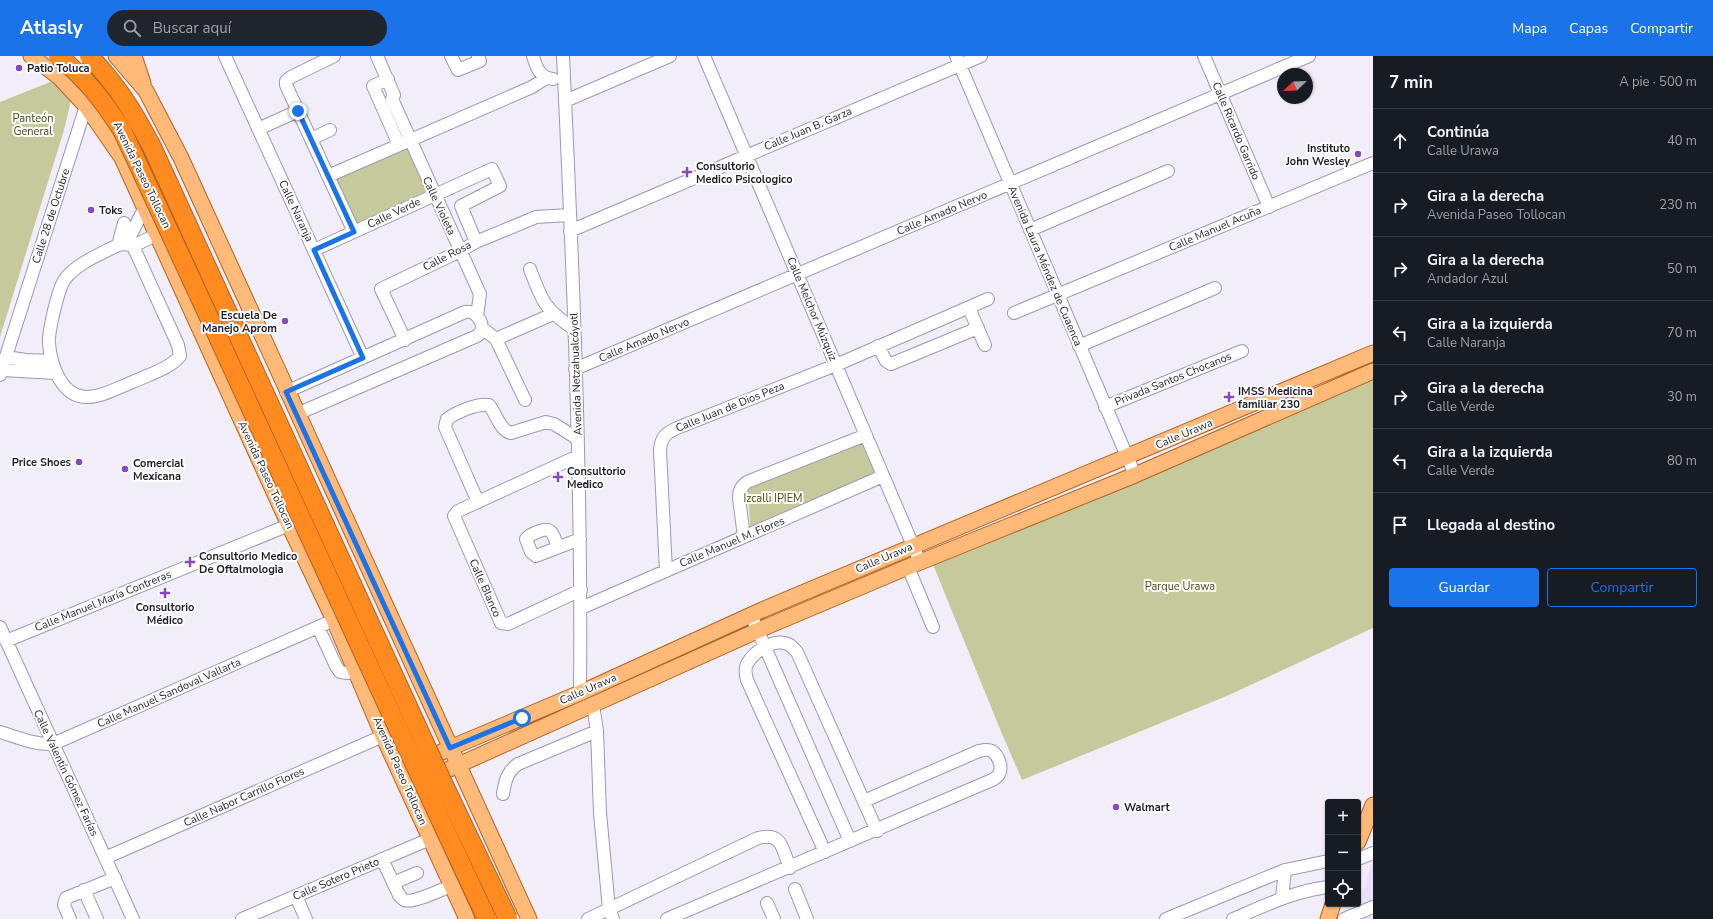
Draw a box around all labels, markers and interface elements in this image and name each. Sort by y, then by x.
search box [107,10,387,46]
text: Atlasly [20,15,83,41]
icon: search [121,17,143,39]
text: Buscar aquí [153,18,231,38]
text: Mapa [1512,19,1547,38]
text: Capas [1569,19,1608,38]
text: Compartir [1630,19,1693,38]
place label: Patio Toluca [27,61,90,76]
marker: Patio Toluca [14,63,24,73]
north arrow [1277,68,1313,104]
text: 7 min [1389,71,1433,94]
text: A pie · 500 m [1619,73,1697,91]
street label: Calle Ricardo Garrido [1209,80,1263,182]
route end [289,102,307,120]
street label: Calle Juan B. Garza [762,104,854,154]
park label: Panteón General [13,111,53,139]
street label: Avenida Paseo Tollocan [110,119,174,231]
text: Continúa [1427,122,1489,142]
icon: ahead [1389,130,1411,152]
text: 40 m [1667,132,1697,150]
place label: Instituto John Wesley [1285,141,1350,169]
text: Calle Urawa [1427,142,1499,160]
marker: Instituto John Wesley [1353,149,1363,159]
place label: Consultorio Medico Psicologico [696,159,792,187]
street label: Calle 28 de Octubre [29,166,73,265]
marker: Consultorio Medico Psicologico [681,166,693,178]
street label: Calle Violeta [419,174,459,238]
street label: Calle Naranja [275,178,317,244]
street label: Avenida Laura Méndez de Cuaenca [1004,184,1086,349]
text: Gira a la derecha [1427,186,1544,206]
street label: Calle Amado Nervo [895,187,989,239]
street label: Calle Verde [365,194,423,232]
icon: right [1389,194,1411,216]
text: 230 m [1659,196,1697,214]
place label: Toks [99,203,123,218]
street label: Calle Manuel Acuña [1166,203,1264,255]
marker: Toks [86,205,96,215]
text: Avenida Paseo Tollocan [1427,206,1566,224]
street label: Calle Rosa [420,237,474,275]
text: Gira a la derecha [1427,250,1544,270]
street label: Calle Melchor Múzquiz [783,255,841,363]
icon: right [1389,258,1411,280]
text: 50 m [1667,260,1697,278]
text: Andador Azul [1427,270,1508,288]
place label: Escuela De Manejo Aprom [202,308,277,336]
street label: Avenida Netzahualcóyotl [566,312,586,436]
street label: Calle Amado Nervo [597,314,691,366]
text: Gira a la izquierda [1427,314,1553,334]
marker: Escuela De Manejo Aprom [280,316,290,326]
icon: left [1389,322,1411,344]
text: 70 m [1667,324,1697,342]
text: Calle Naranja [1427,334,1506,352]
street label: Privada Santos Chocanos [1112,349,1234,409]
street label: Calle Juan de Dios Peza [673,378,787,436]
text: Gira a la derecha [1427,378,1544,398]
place label: IMSS Medicina familiar 230 [1238,384,1313,412]
icon: right [1389,386,1411,408]
text: 30 m [1667,388,1697,406]
marker: IMSS Medicina familiar 230 [1223,391,1235,403]
text: Calle Verde [1427,398,1495,416]
street label: Calle Urawa [1153,415,1215,453]
street label: Avenida Paseo Tollocan [234,419,298,531]
text: Gira a la izquierda [1427,442,1553,462]
icon: left [1389,450,1411,472]
text: 80 m [1667,452,1697,470]
place label: Price Shoes [12,455,71,470]
place label: Comercial Mexicana [133,456,184,484]
marker: Price Shoes [74,457,84,467]
text: Calle Verde [1427,462,1495,480]
marker: Comercial Mexicana [120,464,130,474]
place label: Consultorio Medico [567,464,626,492]
marker: Consultorio Medico [552,471,564,483]
park label: Izcalli IPIEM [744,491,802,506]
street label: Calle Manuel M. Flores [677,513,787,571]
icon: arrive [1389,514,1411,536]
text: Llegada al destino [1427,515,1555,535]
street label: Calle Urawa [853,539,915,577]
place label: Consultorio Medico De Oftalmologia [199,549,297,577]
marker: Consultorio Medico De Oftalmologia [184,556,196,568]
street label: Calle Blanco [466,557,504,619]
street label: Calle Manuel María Contreras [32,567,174,635]
button: Guardar [1389,568,1539,607]
button: Compartir [1547,568,1697,607]
park label: Parque Urawa [1145,579,1215,594]
marker: Consultorio Médico [159,587,171,599]
place label: Consultorio Médico [136,600,194,628]
street label: Calle Manuel Sandoval Vallarta [95,654,243,731]
street label: Calle Urawa [557,670,619,708]
street label: Calle Valentín Gómez Farías [30,707,102,839]
route start [513,709,531,727]
street label: Avenida Paseo Tollocan [369,714,431,828]
street label: Calle Nabor Carrillo Flores [181,764,307,830]
map controls [1325,799,1361,907]
button: + [1325,799,1361,835]
place label: Walmart [1124,800,1170,815]
marker: Walmart [1111,802,1121,812]
button: − [1325,835,1361,871]
street label: Calle Sotero Prieto [290,854,382,904]
button: locate [1325,871,1361,907]

